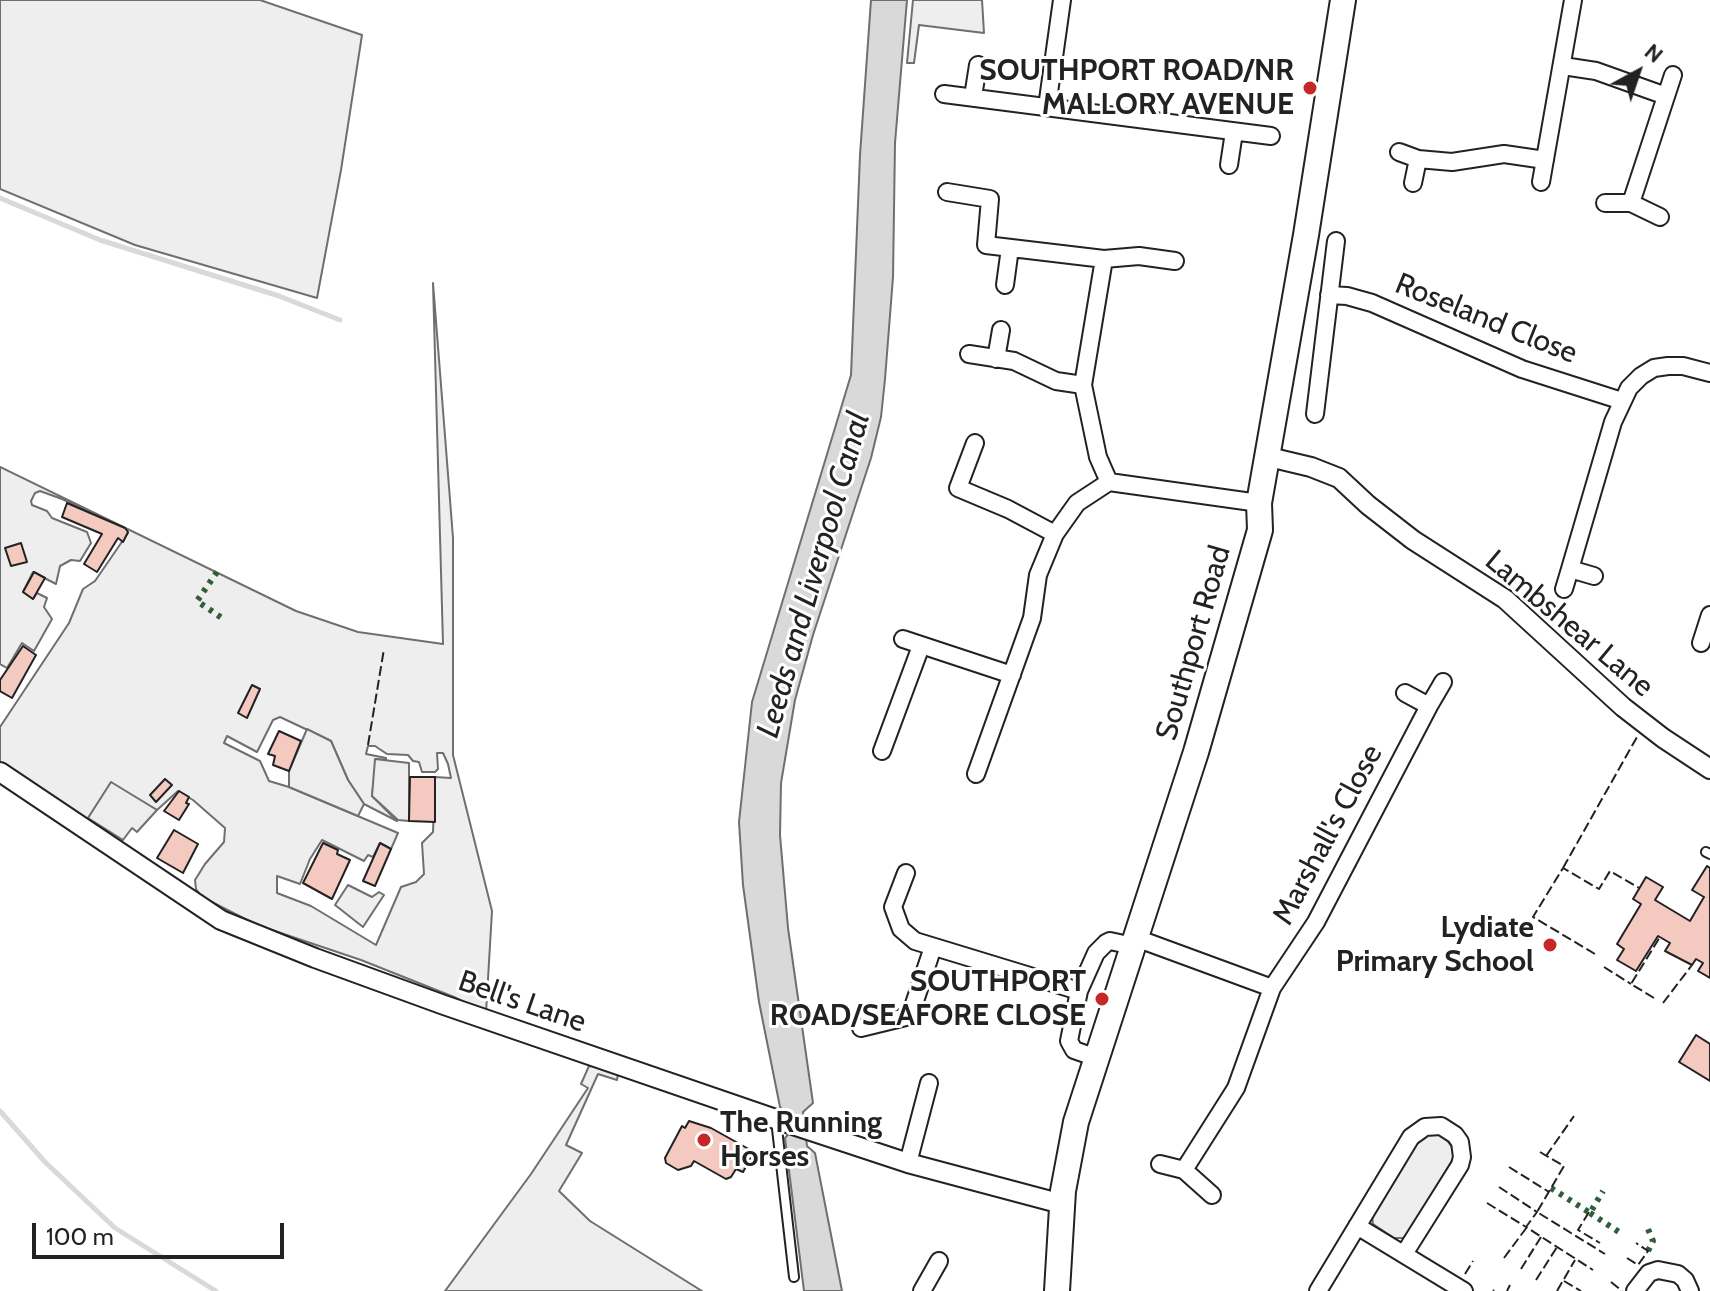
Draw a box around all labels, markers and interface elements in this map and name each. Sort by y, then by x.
north arrow [1598,32,1678,112]
text: N [1639,38,1668,69]
place label: SOUTHPORT ROAD/NR MALLORY AVENUE [979,53,1294,124]
marker: SOUTHPORT ROAD/NR MALLORY AVENUE [1301,79,1319,97]
street label: Roseland Close [1390,266,1582,372]
water label: Leeds and Liverpool Canal [749,408,879,742]
street label: Southport Road [1149,542,1239,744]
street label: Lambshear Lane [1478,543,1660,705]
street label: Marshall's Close [1265,739,1391,931]
place label: Lydiate Primary School [1336,910,1534,980]
marker: Lydiate Primary School [1541,936,1559,954]
street label: Bell's Lane [453,963,591,1041]
place label: SOUTHPORT ROAD/SEAFORE CLOSE [770,964,1086,1034]
marker: SOUTHPORT ROAD/SEAFORE CLOSE [1093,990,1111,1008]
place label: The Running Horses [720,1105,882,1176]
marker: The Running Horses [695,1131,713,1149]
scale bar [36,1207,288,1257]
text: 100 m [46,1222,114,1251]

